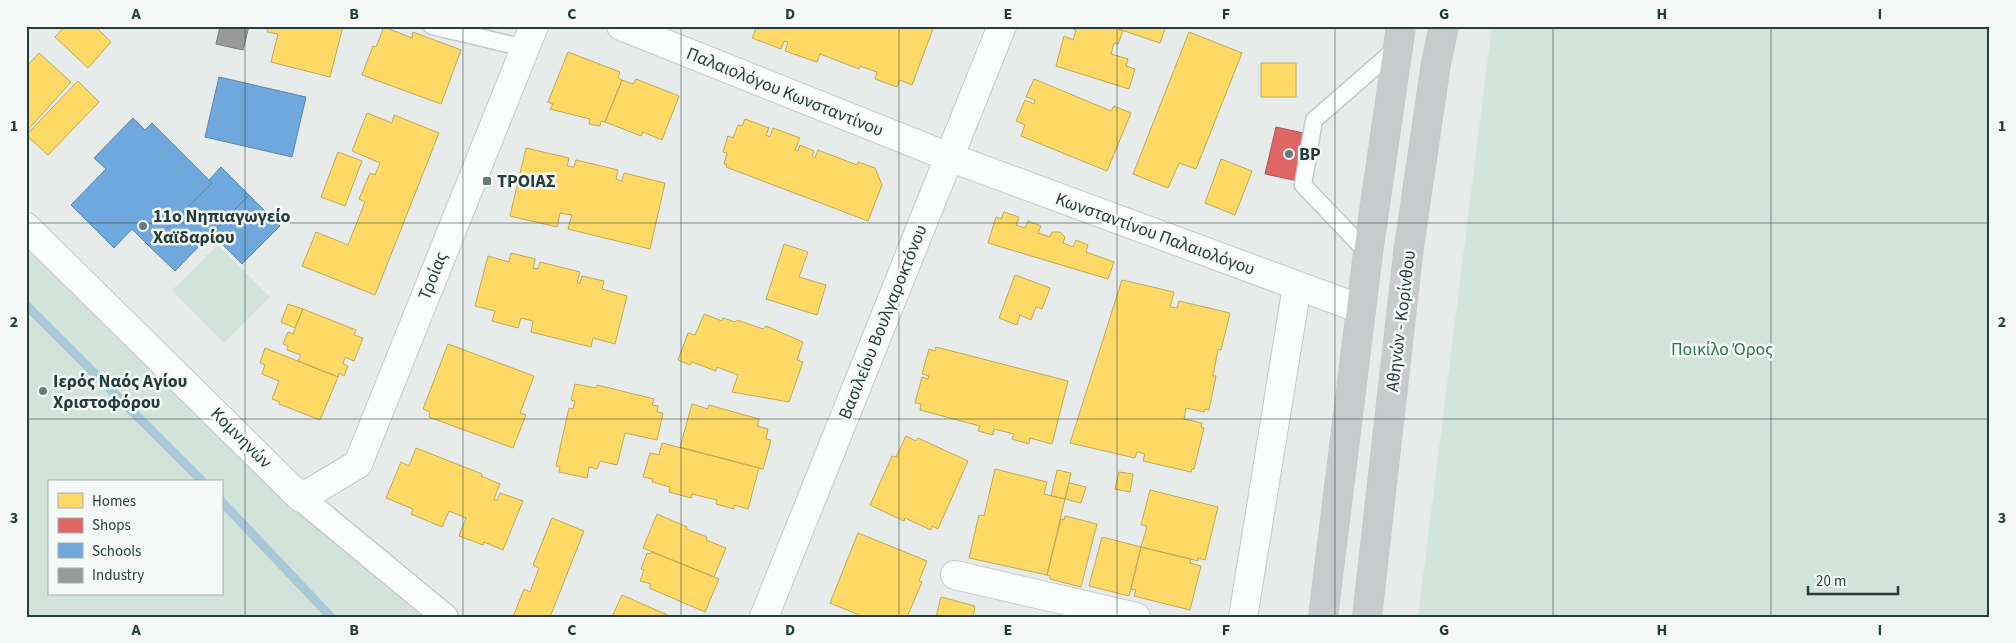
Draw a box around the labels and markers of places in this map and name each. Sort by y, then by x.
place label: BP [1299,142,1321,167]
marker: BP [1283,148,1295,160]
place label: ΤΡΟΙΑΣ [497,169,556,194]
marker: ΤΡΟΙΑΣ [481,175,493,187]
place label: 11ο Νηπιαγωγείο Χαϊδαρίου [153,204,290,250]
marker: 11ο Νηπιαγωγείο Χαϊδαρίου [137,220,149,232]
place label: Ιερός Ναός Αγίου Χριστοφόρου [53,369,187,415]
marker: Ιερός Ναός Αγίου Χριστοφόρου [37,385,49,397]

